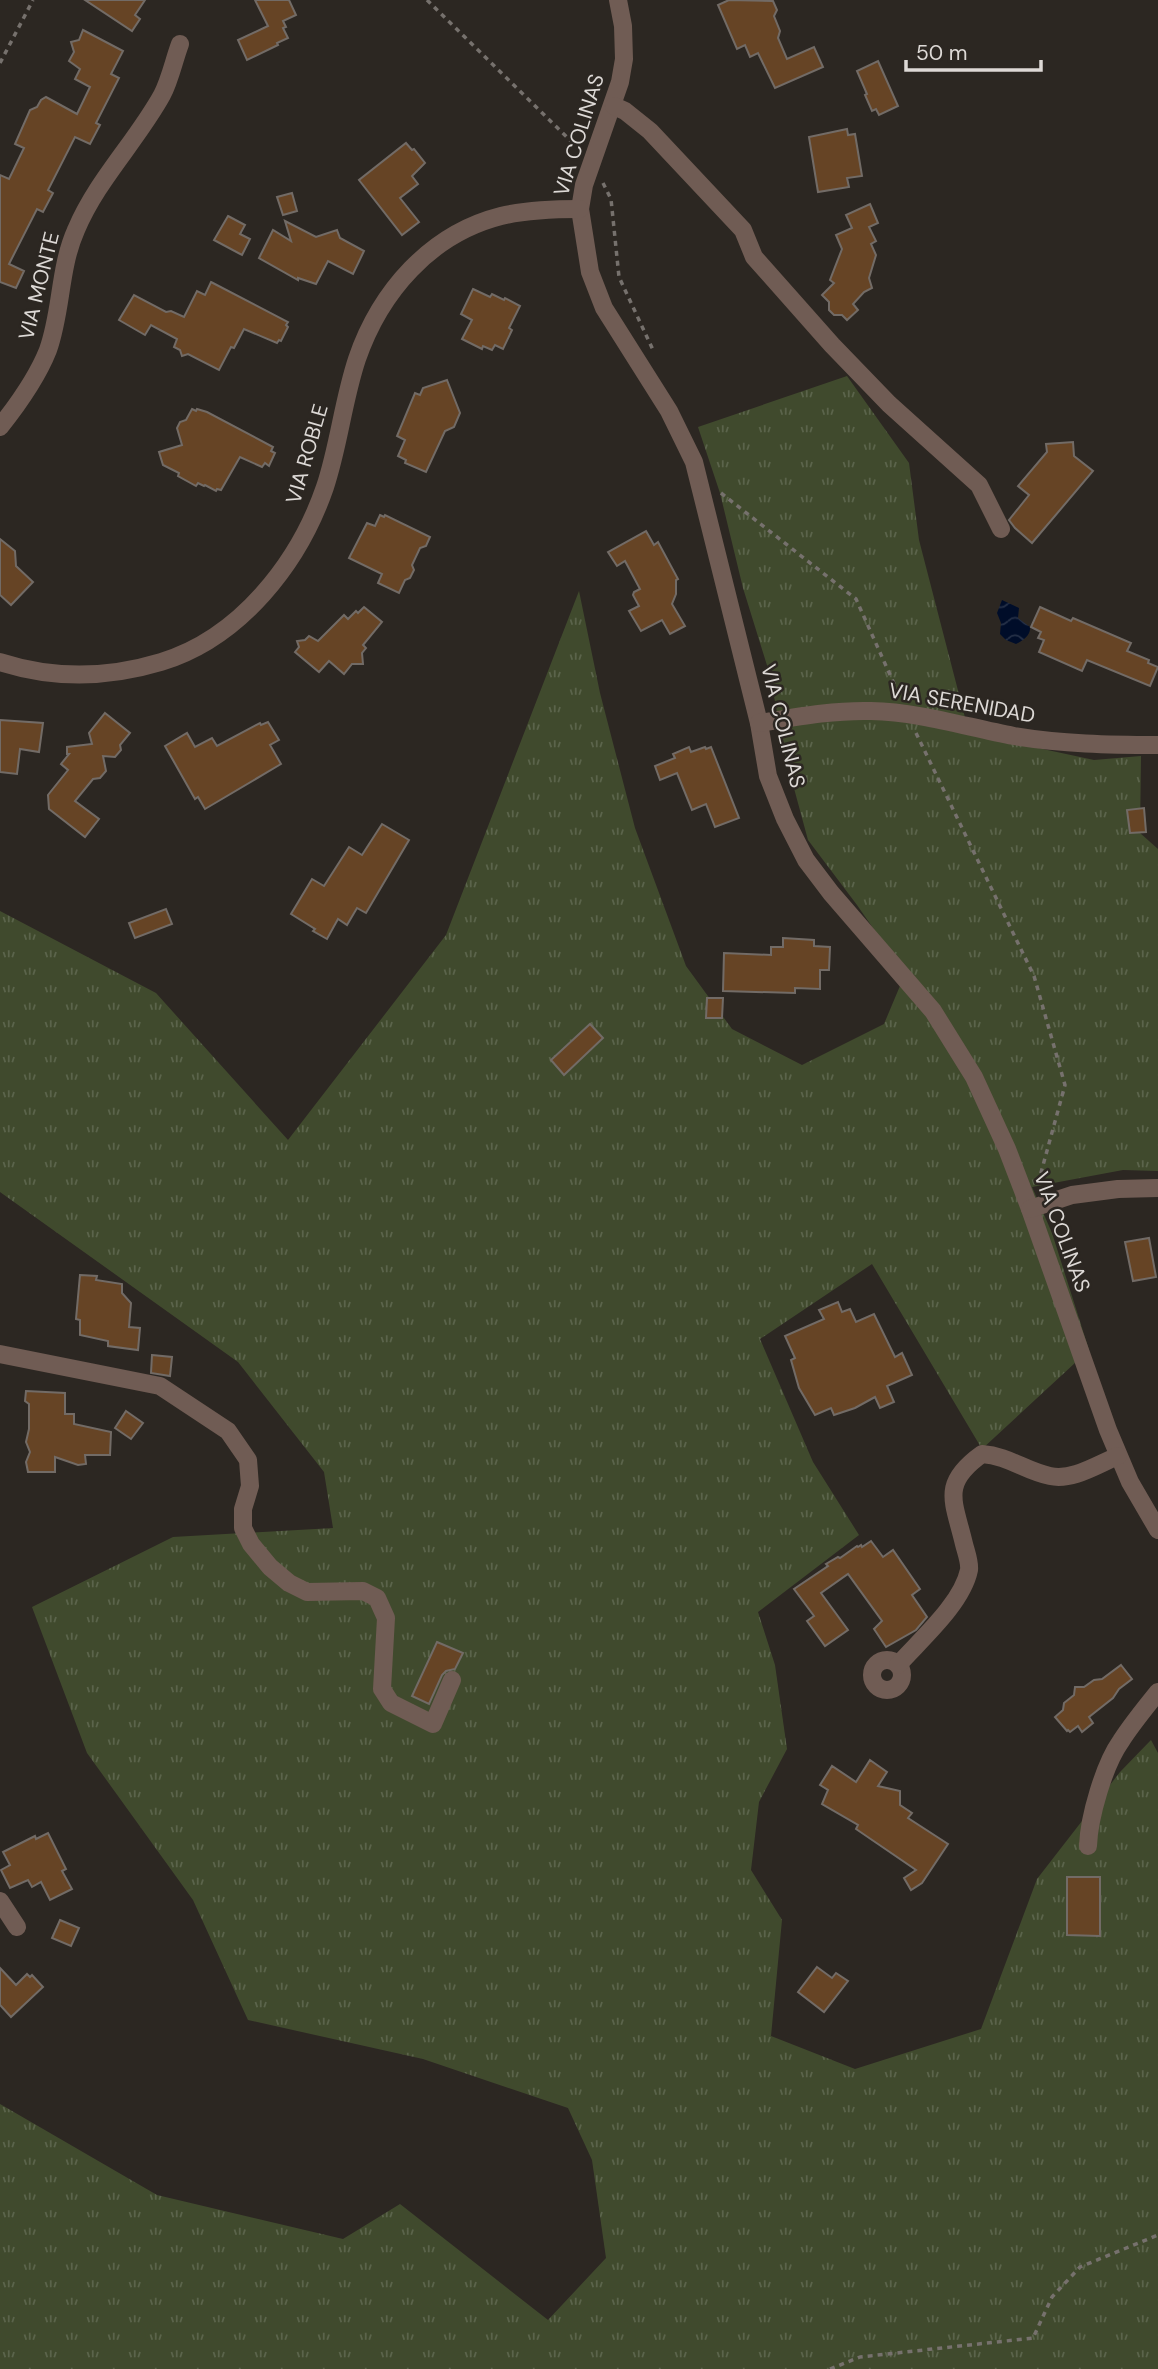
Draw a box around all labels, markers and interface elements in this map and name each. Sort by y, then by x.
scale bar [906,28,1041,72]
text: 50 m [916,39,967,67]
street label: VIA COLINAS [547,70,611,200]
street label: VIA MONTE [12,229,66,343]
street label: VIA ROBLE [279,401,335,507]
street label: VIA COLINAS [754,661,812,791]
street label: VIA SERENIDAD [887,676,1037,730]
street label: VIA COLINAS [1027,1168,1097,1296]

